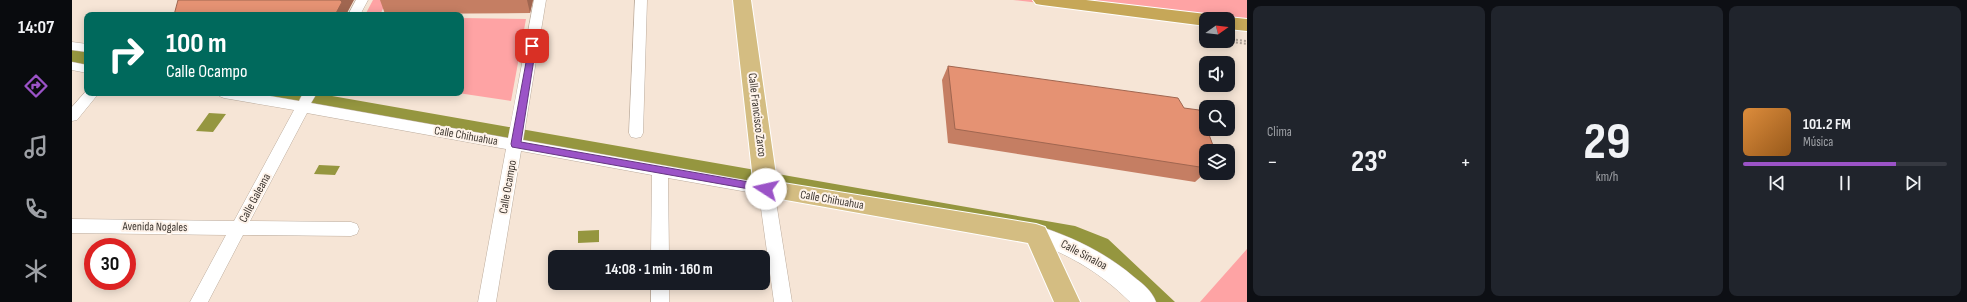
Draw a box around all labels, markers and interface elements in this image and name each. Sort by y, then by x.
north arrow [1199,12,1235,48]
map controls [1199,12,1235,180]
text: 14:07 [18,17,54,38]
text: 100 m [166,27,227,60]
icon: right [100,28,152,80]
pin [515,29,549,63]
icon: arrive [521,35,543,57]
button: sound [1199,56,1235,92]
text: Calle Ocampo [166,61,247,82]
icon: directions [22,72,50,100]
street label: Calle Francisco Zarco [744,72,770,158]
button: search [1199,100,1235,136]
text: 29 [1583,111,1631,174]
text: 101.2 FM [1803,115,1851,134]
street label: Calle Chihuahua [433,123,499,149]
text: Clima [1267,124,1292,140]
icon: music [22,133,50,161]
text: Música [1803,134,1833,150]
button: layers [1199,144,1235,180]
text: 23° [1351,144,1387,180]
text: − [1267,149,1278,176]
text: + [1460,149,1471,176]
street label: Calle Ocampo [496,159,520,215]
position arrow [745,168,787,210]
text: km/h [1596,169,1618,185]
street label: Calle Galeana [236,171,274,225]
icon: previous [1766,172,1788,194]
icon: pause [1834,172,1856,194]
icon: next [1902,172,1924,194]
street label: Calle Chihuahua [799,187,865,213]
icon: phone [22,195,50,223]
street label: Avenida Nogales [121,219,188,235]
street label: Calle Sinaloa [1058,237,1110,274]
speed limit sign: 30 [84,238,136,290]
icon: climate [22,257,50,285]
text: 14:08 · 1 min · 160 m [605,260,713,279]

